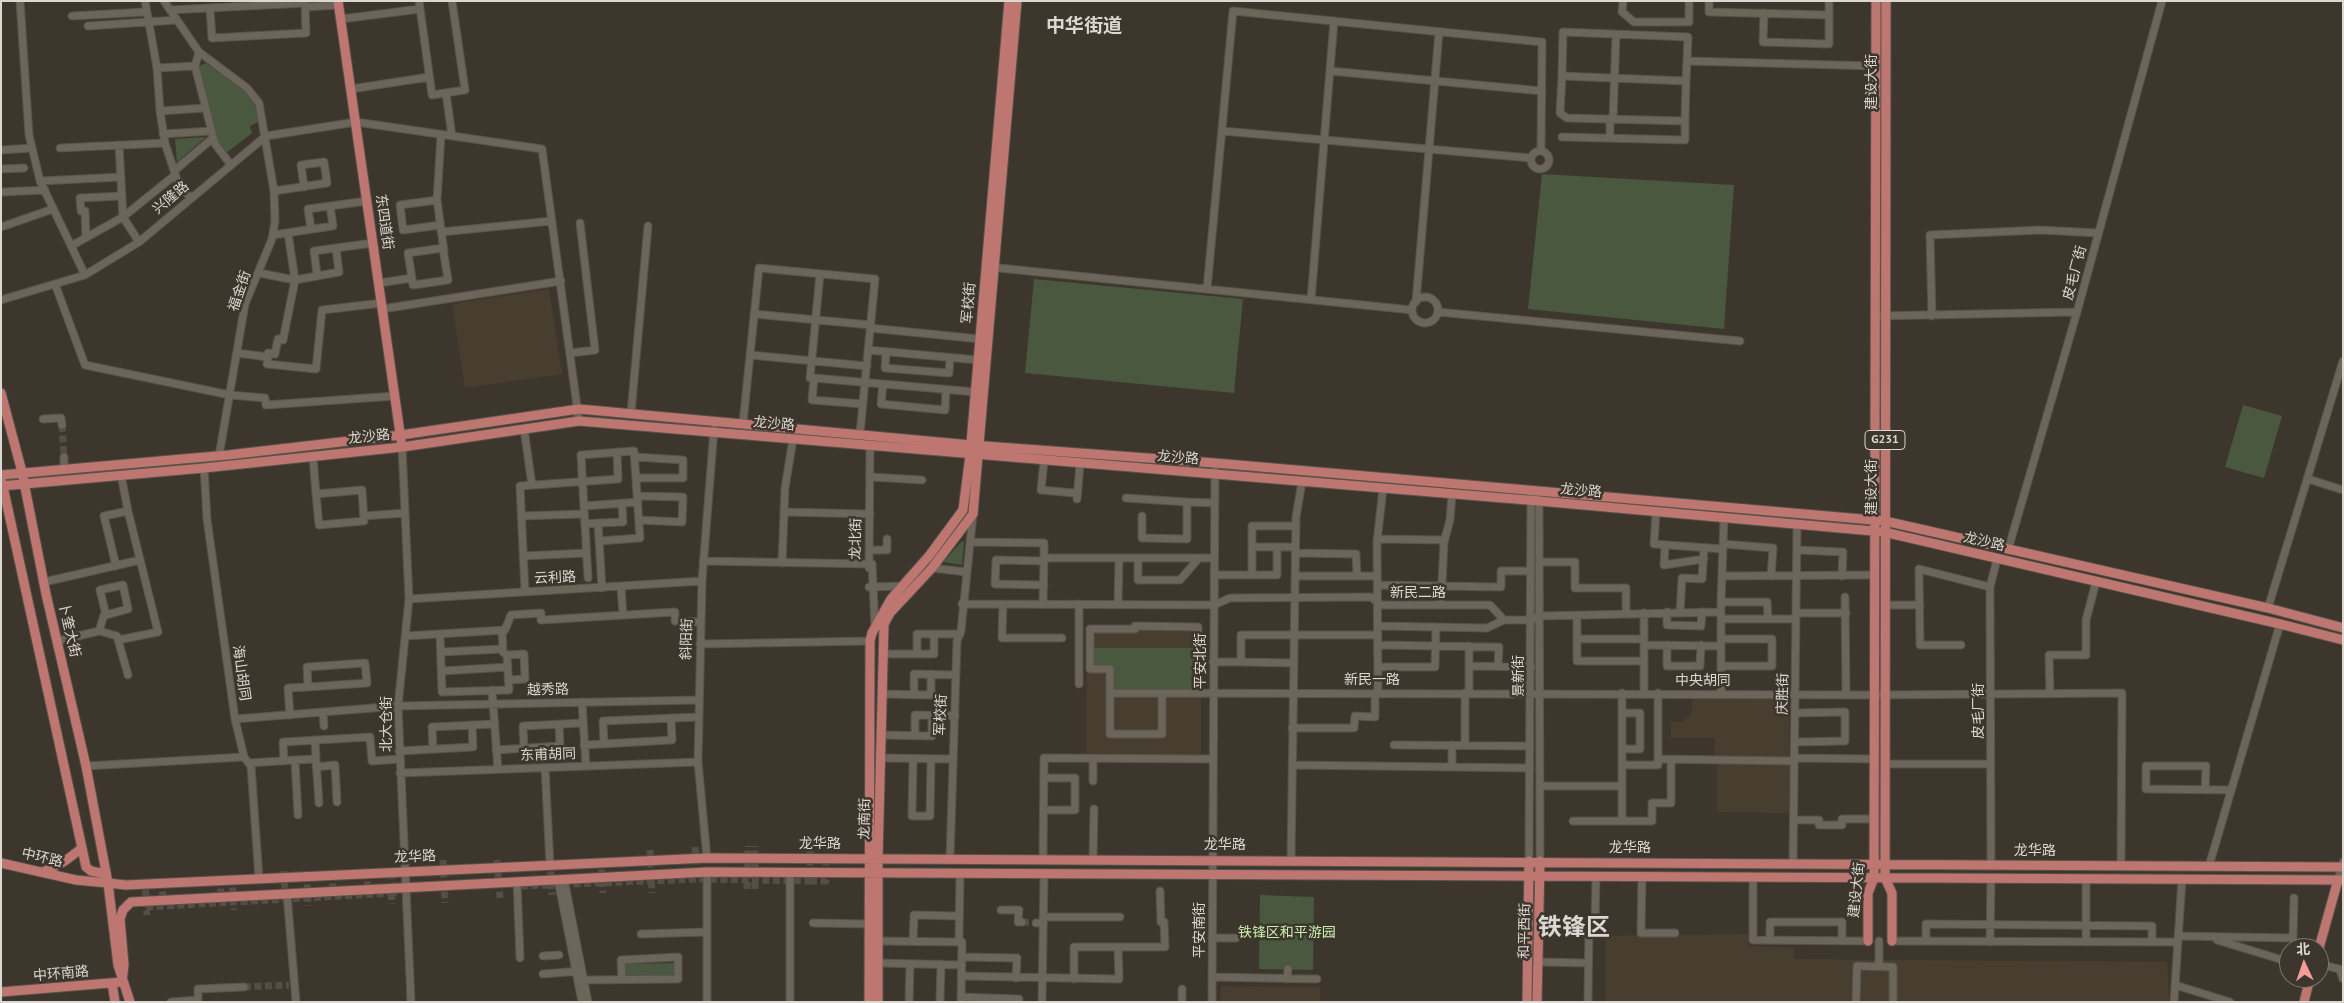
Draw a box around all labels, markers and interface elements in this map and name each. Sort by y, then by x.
district label: 中华街道 [1046,16,1122,38]
street label: 建设大街 [1864,54,1880,110]
street label: 兴隆路 [150,178,192,218]
street label: 东四道街 [372,193,396,251]
street label: 皮毛厂街 [2060,244,2090,302]
street label: 福金街 [225,268,255,314]
street label: 军校街 [959,281,979,325]
street label: 龙沙路 [752,414,796,434]
street label: 龙沙路 [347,426,391,448]
road number: G231 [1865,430,1905,450]
street label: 龙沙路 [1156,448,1200,468]
street label: 建设大街 [1864,459,1880,515]
street label: 龙沙路 [1559,481,1603,501]
street label: 龙北街 [847,518,865,560]
street label: 龙沙路 [1962,529,2006,555]
street label: 云利路 [534,569,576,587]
street label: 新民二路 [1390,585,1446,601]
street label: 卜奎大街 [55,601,83,659]
street label: 斜阳街 [678,618,696,660]
street label: 平安北街 [1193,633,1209,689]
street label: 海山胡同 [229,644,253,702]
street label: 景新街 [1511,655,1527,697]
street label: 新民一路 [1344,672,1400,688]
street label: 中央胡同 [1675,673,1731,689]
street label: 庆胜街 [1774,673,1792,715]
street label: 越秀路 [527,681,569,699]
street label: 皮毛厂街 [1971,683,1987,739]
street label: 军校街 [932,694,950,736]
street label: 北大仓街 [379,696,395,752]
street label: 东甫胡同 [520,746,576,764]
street label: 龙南街 [856,798,874,840]
street label: 龙华路 [799,836,841,852]
street label: 龙华路 [1204,837,1246,853]
street label: 龙华路 [1609,840,1651,856]
street label: 龙华路 [2014,843,2056,859]
street label: 中环路 [20,845,64,871]
street label: 龙华路 [394,848,436,866]
street label: 建设大街 [1846,861,1868,919]
street label: 平安南街 [1192,902,1208,958]
street label: 和平西街 [1516,903,1534,959]
district label: 铁锋区 [1538,914,1610,942]
park label: 铁锋区和平游园 [1238,925,1336,941]
north arrow [2279,938,2329,988]
text: 北 [2296,940,2311,958]
street label: 中环南路 [32,963,90,985]

